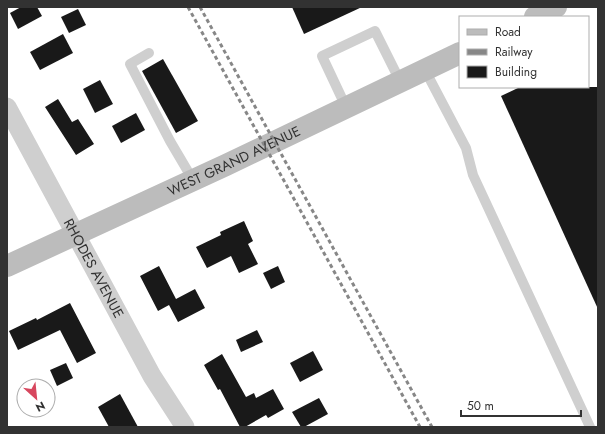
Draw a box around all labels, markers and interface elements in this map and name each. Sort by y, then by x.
legend [459,16,589,88]
text: Road [495,23,521,41]
text: Railway [495,43,533,61]
text: Building [495,63,537,81]
street label: WEST GRAND AVENUE [164,121,304,201]
street label: RHODES AVENUE [59,215,129,321]
north arrow [16,378,56,418]
scale bar [461,392,581,418]
text: 50 m [467,397,494,415]
text: N [33,398,48,416]

